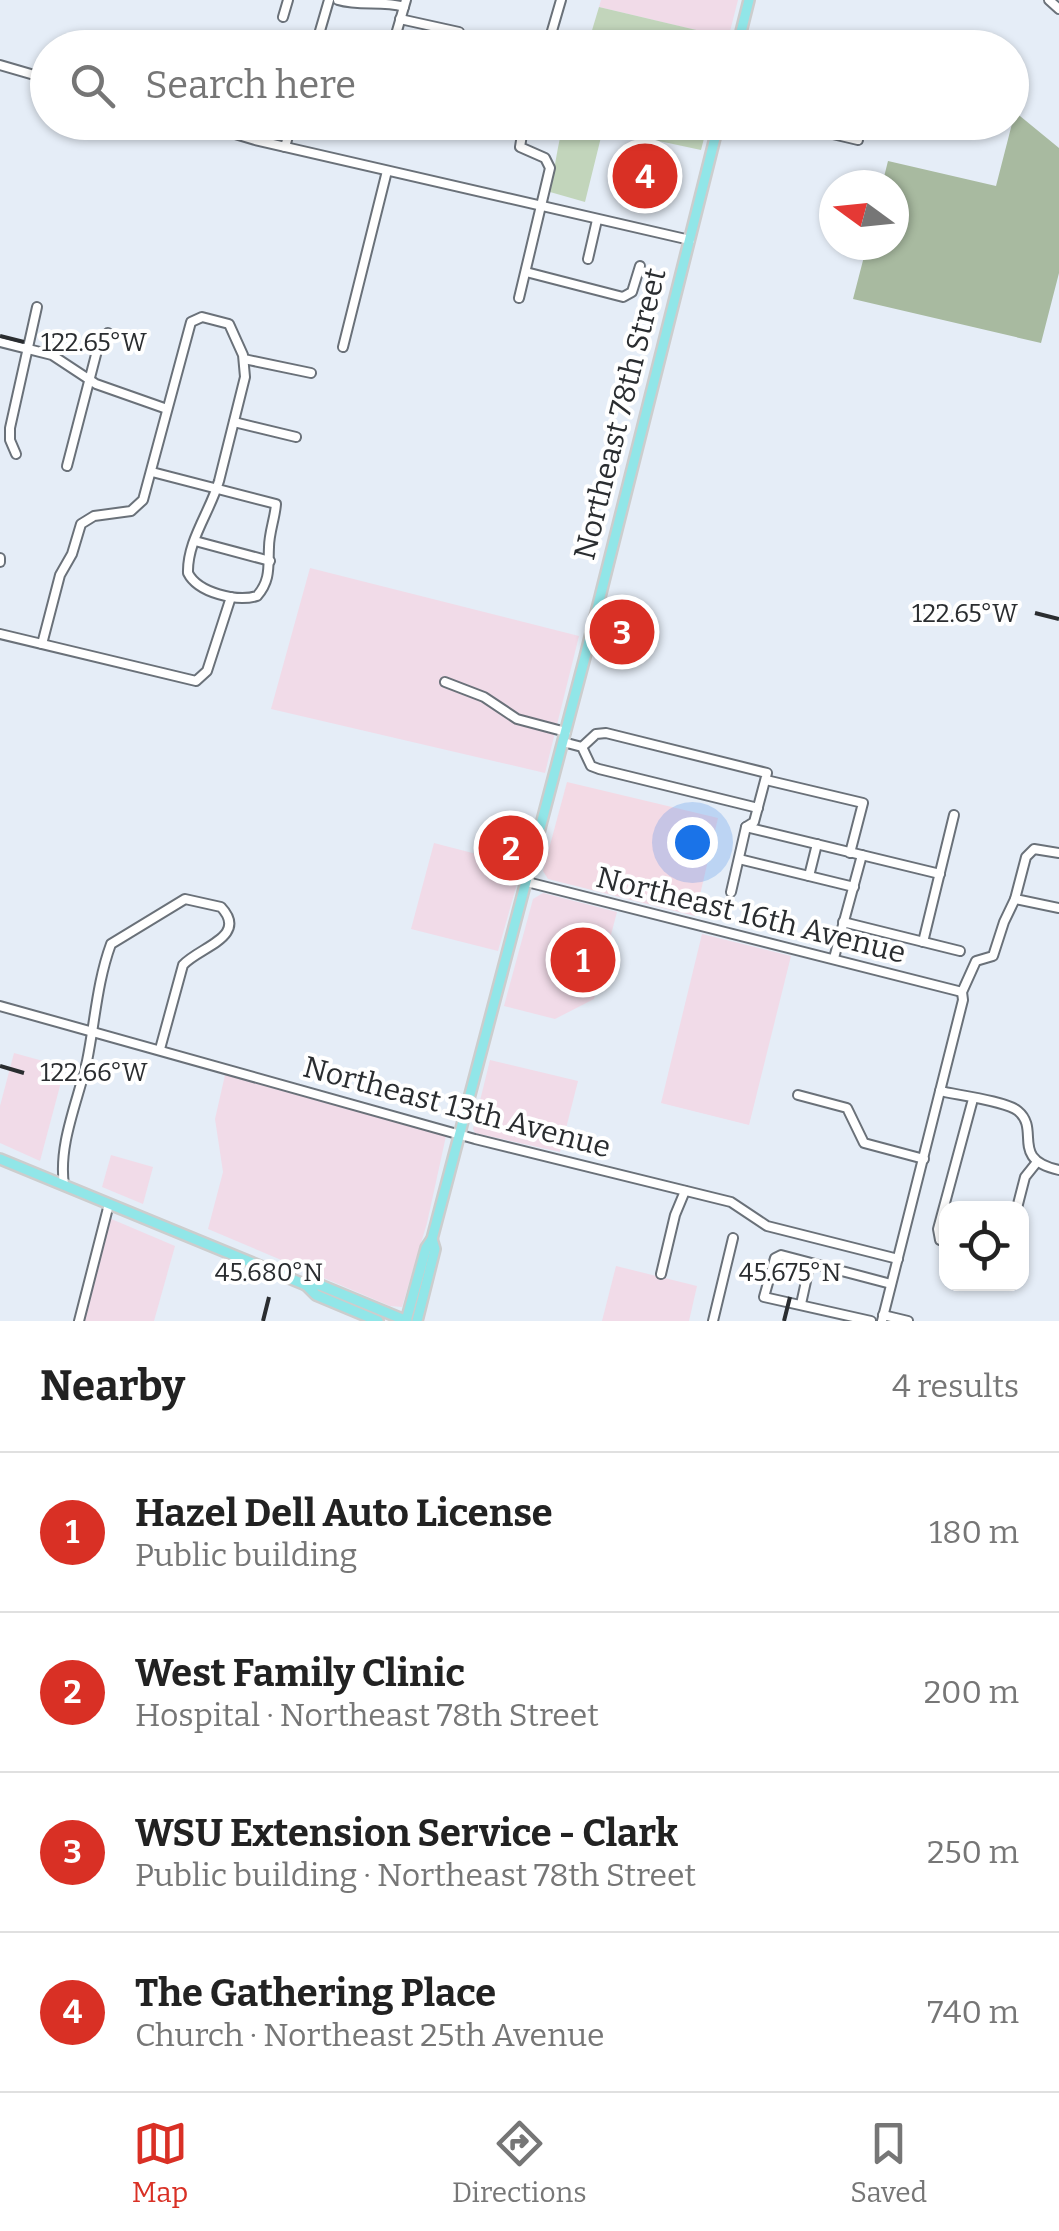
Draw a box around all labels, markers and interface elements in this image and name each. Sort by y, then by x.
search box [30,30,1029,140]
icon: search [65,58,120,113]
text: Search here [145,62,356,108]
pin: 4 [612,138,678,214]
north arrow [819,170,909,260]
street label: Northeast 78th Street [566,264,674,564]
text: 122.65°W [41,328,147,358]
pin: 3 [590,594,654,670]
text: 122.65°W [912,599,1018,629]
pin: 2 [478,810,544,886]
your location [667,817,718,868]
street label: Northeast 16th Avenue [593,859,909,971]
pin: 1 [550,922,616,998]
street label: Northeast 13th Avenue [299,1049,615,1165]
text: 122.66°W [40,1058,148,1088]
map controls [939,1201,1029,1291]
button: locate [939,1201,1029,1291]
text: 45.680°N [215,1258,323,1288]
text: 45.675°N [739,1258,841,1288]
text: Nearby [40,1361,185,1411]
text: 4 results [892,1367,1019,1405]
text: Hazel Dell Auto License [135,1490,553,1536]
text: 1 [66,1513,79,1551]
text: 180 m [929,1513,1019,1551]
text: Public building [135,1536,357,1574]
text: West Family Clinic [135,1650,465,1696]
text: 2 [63,1673,82,1711]
text: 200 m [924,1673,1019,1711]
text: Hospital · Northeast 78th Street [135,1696,599,1734]
text: WSU Extension Service - Clark [135,1810,678,1856]
text: 3 [63,1833,82,1871]
text: 250 m [927,1833,1019,1871]
text: Public building · Northeast 78th Street [135,1856,696,1894]
text: The Gathering Place [135,1970,496,2016]
text: 4 [63,1993,82,2031]
text: 740 m [927,1993,1019,2031]
text: Church · Northeast 25th Avenue [135,2016,605,2054]
tab: Map [132,2116,188,2209]
tab: Directions [452,2116,587,2209]
tab: Saved [850,2116,927,2209]

